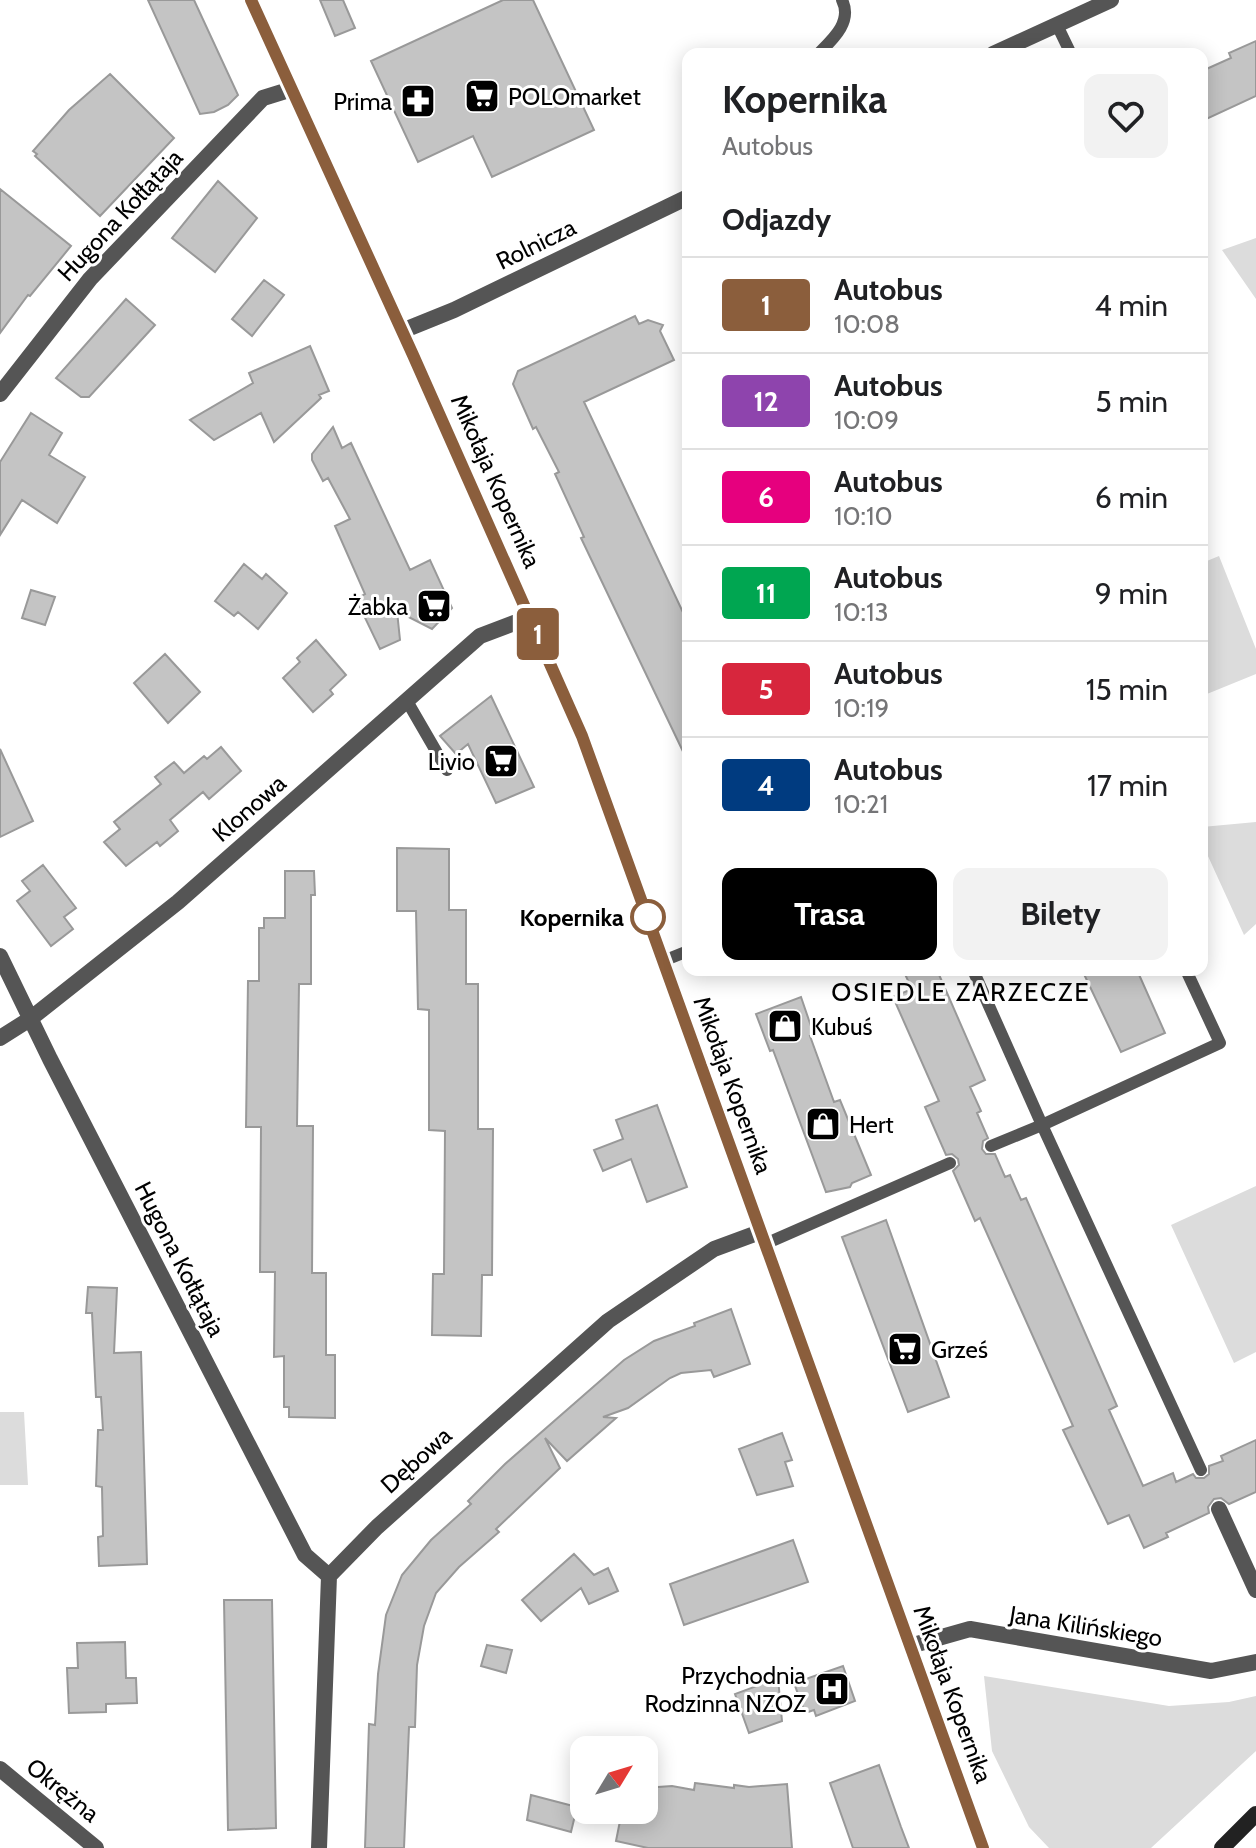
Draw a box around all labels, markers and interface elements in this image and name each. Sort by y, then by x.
button: heart [1084,74,1168,158]
text: Kopernika [722,76,887,123]
supermarket icon: POLOmarket [463,77,501,115]
pharmacy icon: Prima [399,82,437,120]
place label: POLOmarket [508,82,641,111]
place label: Prima [333,87,392,116]
text: Autobus [722,130,813,162]
street label: Hugona Kołłątaja [52,143,189,287]
text: Odjazdy [722,201,831,238]
street label: Rolnicza [491,212,581,276]
text: Autobus [834,271,943,308]
text: 4 min [1094,287,1168,324]
text: 1 [761,288,771,322]
text: 10:08 [834,308,900,340]
text: Autobus [834,367,943,404]
text: 5 min [1096,383,1168,420]
text: 12 [753,384,779,418]
street label: Mikołaja Kopernika [445,390,547,573]
text: 10:09 [834,404,899,436]
text: Autobus [834,463,943,500]
text: 6 min [1095,479,1168,516]
text: 6 [758,480,774,514]
text: 10:10 [834,500,893,532]
text: Autobus [834,559,943,596]
text: 9 min [1095,575,1168,612]
text: 11 [756,576,776,610]
supermarket icon: Żabka [415,587,453,625]
place label: Żabka [348,592,408,621]
text: 10:13 [834,596,889,628]
line badge: 1 [512,608,564,660]
text: 1 [533,617,543,651]
text: Autobus [834,655,943,692]
text: 15 min [1086,671,1168,708]
text: 5 [758,672,774,706]
text: 10:19 [834,692,889,724]
supermarket icon: Livio [482,742,520,780]
place label: Livio [428,747,475,776]
text: Autobus [834,751,943,788]
text: 17 min [1087,767,1168,804]
street label: Klonowa [206,768,292,848]
text: 4 [757,768,775,802]
text: 10:21 [834,788,888,820]
button: Trasa [722,868,937,960]
button: Bilety [953,868,1168,960]
marker: Kopernika [631,900,665,934]
place label: Kopernika [520,903,624,932]
district label: OSIEDLE ZARZECZE [831,976,1091,1008]
street label: Mikołaja Kopernika [687,992,779,1178]
shop icon: Kubuś [766,1007,804,1045]
place label: Kubuś [811,1012,872,1041]
shop icon: Hert [804,1105,842,1143]
place label: Hert [849,1110,894,1139]
street label: Hugona Kołłątaja [129,1177,232,1342]
supermarket icon: Grześ [886,1330,924,1368]
place label: Grześ [931,1335,988,1364]
street label: Dębowa [375,1420,458,1499]
street label: Jana Kilińskiego [1007,1599,1165,1652]
street label: Mikołaja Kopernika [907,1601,999,1787]
place label: Przychodnia Rodzinna NZOZ [644,1661,807,1718]
hospital icon: Przychodnia Rodzinna NZOZ [813,1670,851,1708]
north arrow [570,1736,658,1824]
map controls [570,1736,658,1824]
street label: Okrężna [21,1752,106,1828]

